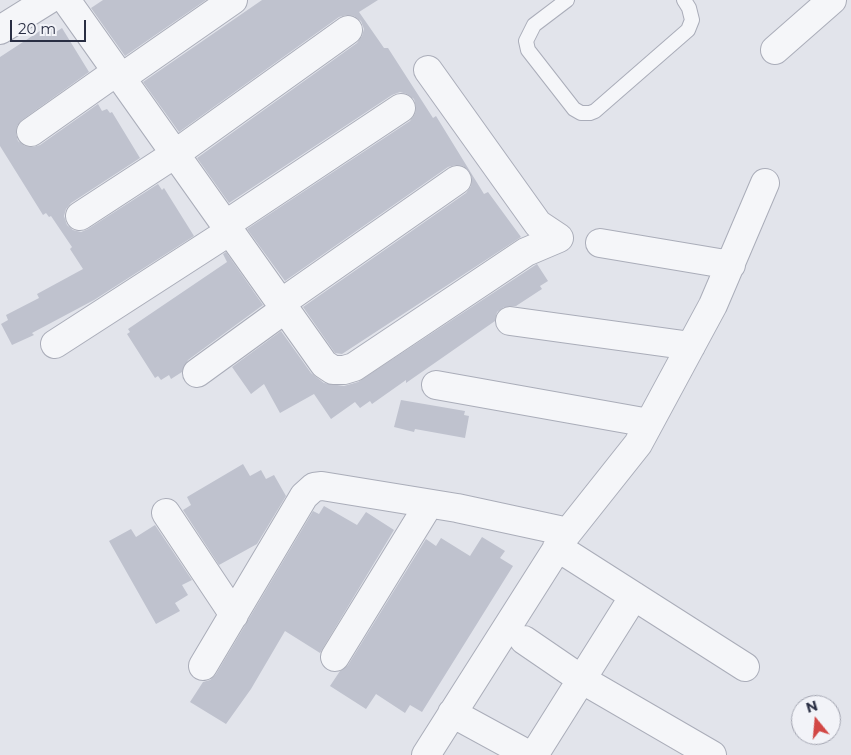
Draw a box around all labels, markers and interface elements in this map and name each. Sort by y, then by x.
scale bar [12,10,89,42]
text: 20 m [18,19,56,38]
north arrow [791,695,841,745]
text: N [804,696,820,717]

